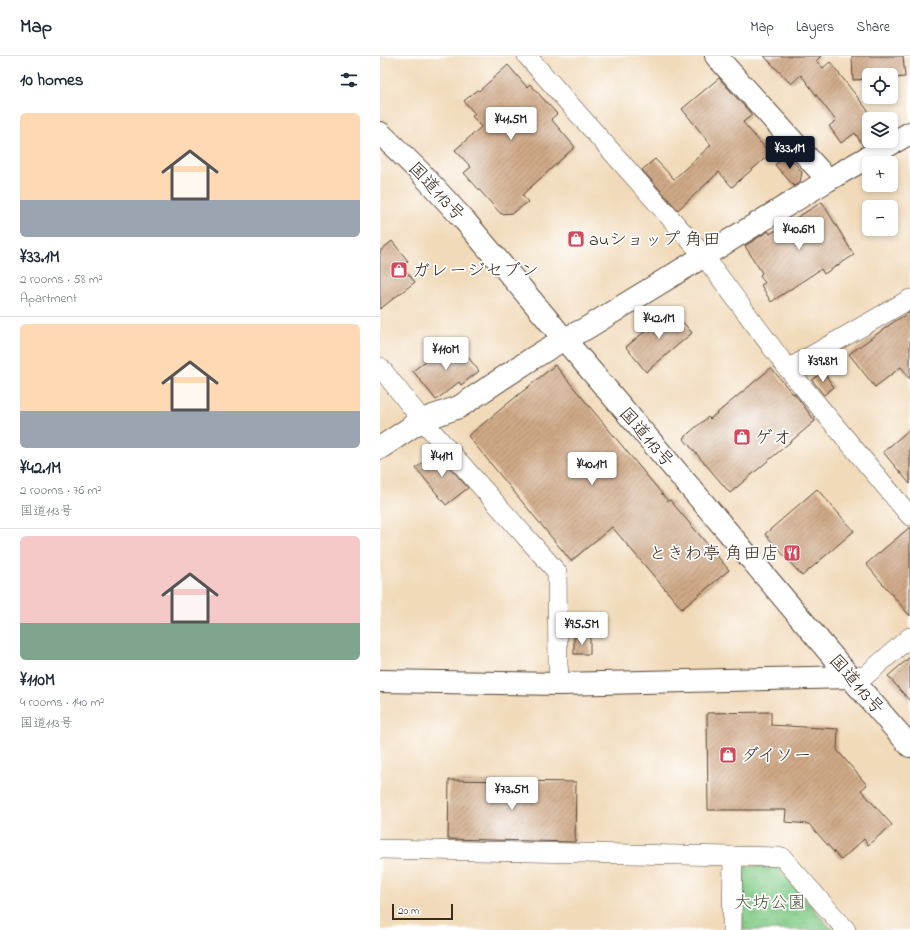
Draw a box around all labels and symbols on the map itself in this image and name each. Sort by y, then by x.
pin: ¥41.5M [478,107,544,141]
pin: ¥33.1M [757,136,823,170]
street label: 国道113号 [401,157,470,228]
pin: ¥40.6M [766,217,832,251]
place label: auショップ 角田 [589,228,721,254]
shop icon: auショップ 角田 [566,229,586,249]
place label: ガレージセブン [412,259,539,285]
shop icon: ガレージセブン [389,260,409,280]
pin: ¥42.1M [626,306,692,340]
pin: ¥110M [418,337,474,371]
pin: ¥39.8M [790,349,856,383]
street label: 国道113号 [612,402,679,474]
place label: ゲオ [755,426,791,452]
shop icon: ゲオ [732,427,752,447]
pin: ¥41M [418,444,466,478]
pin: ¥40.1M [559,452,625,486]
place label: ときわ亭 角田店 [649,542,779,568]
restaurant icon: ときわ亭 角田店 [782,543,802,563]
pin: ¥95.5M [549,612,615,646]
street label: 国道113号 [822,649,889,721]
place label: ダイソー [741,744,811,770]
shop icon: ダイソー [718,745,738,765]
pin: ¥73.5M [479,777,545,811]
park label: 大坊公園 [734,891,806,917]
scale bar [392,902,453,921]

